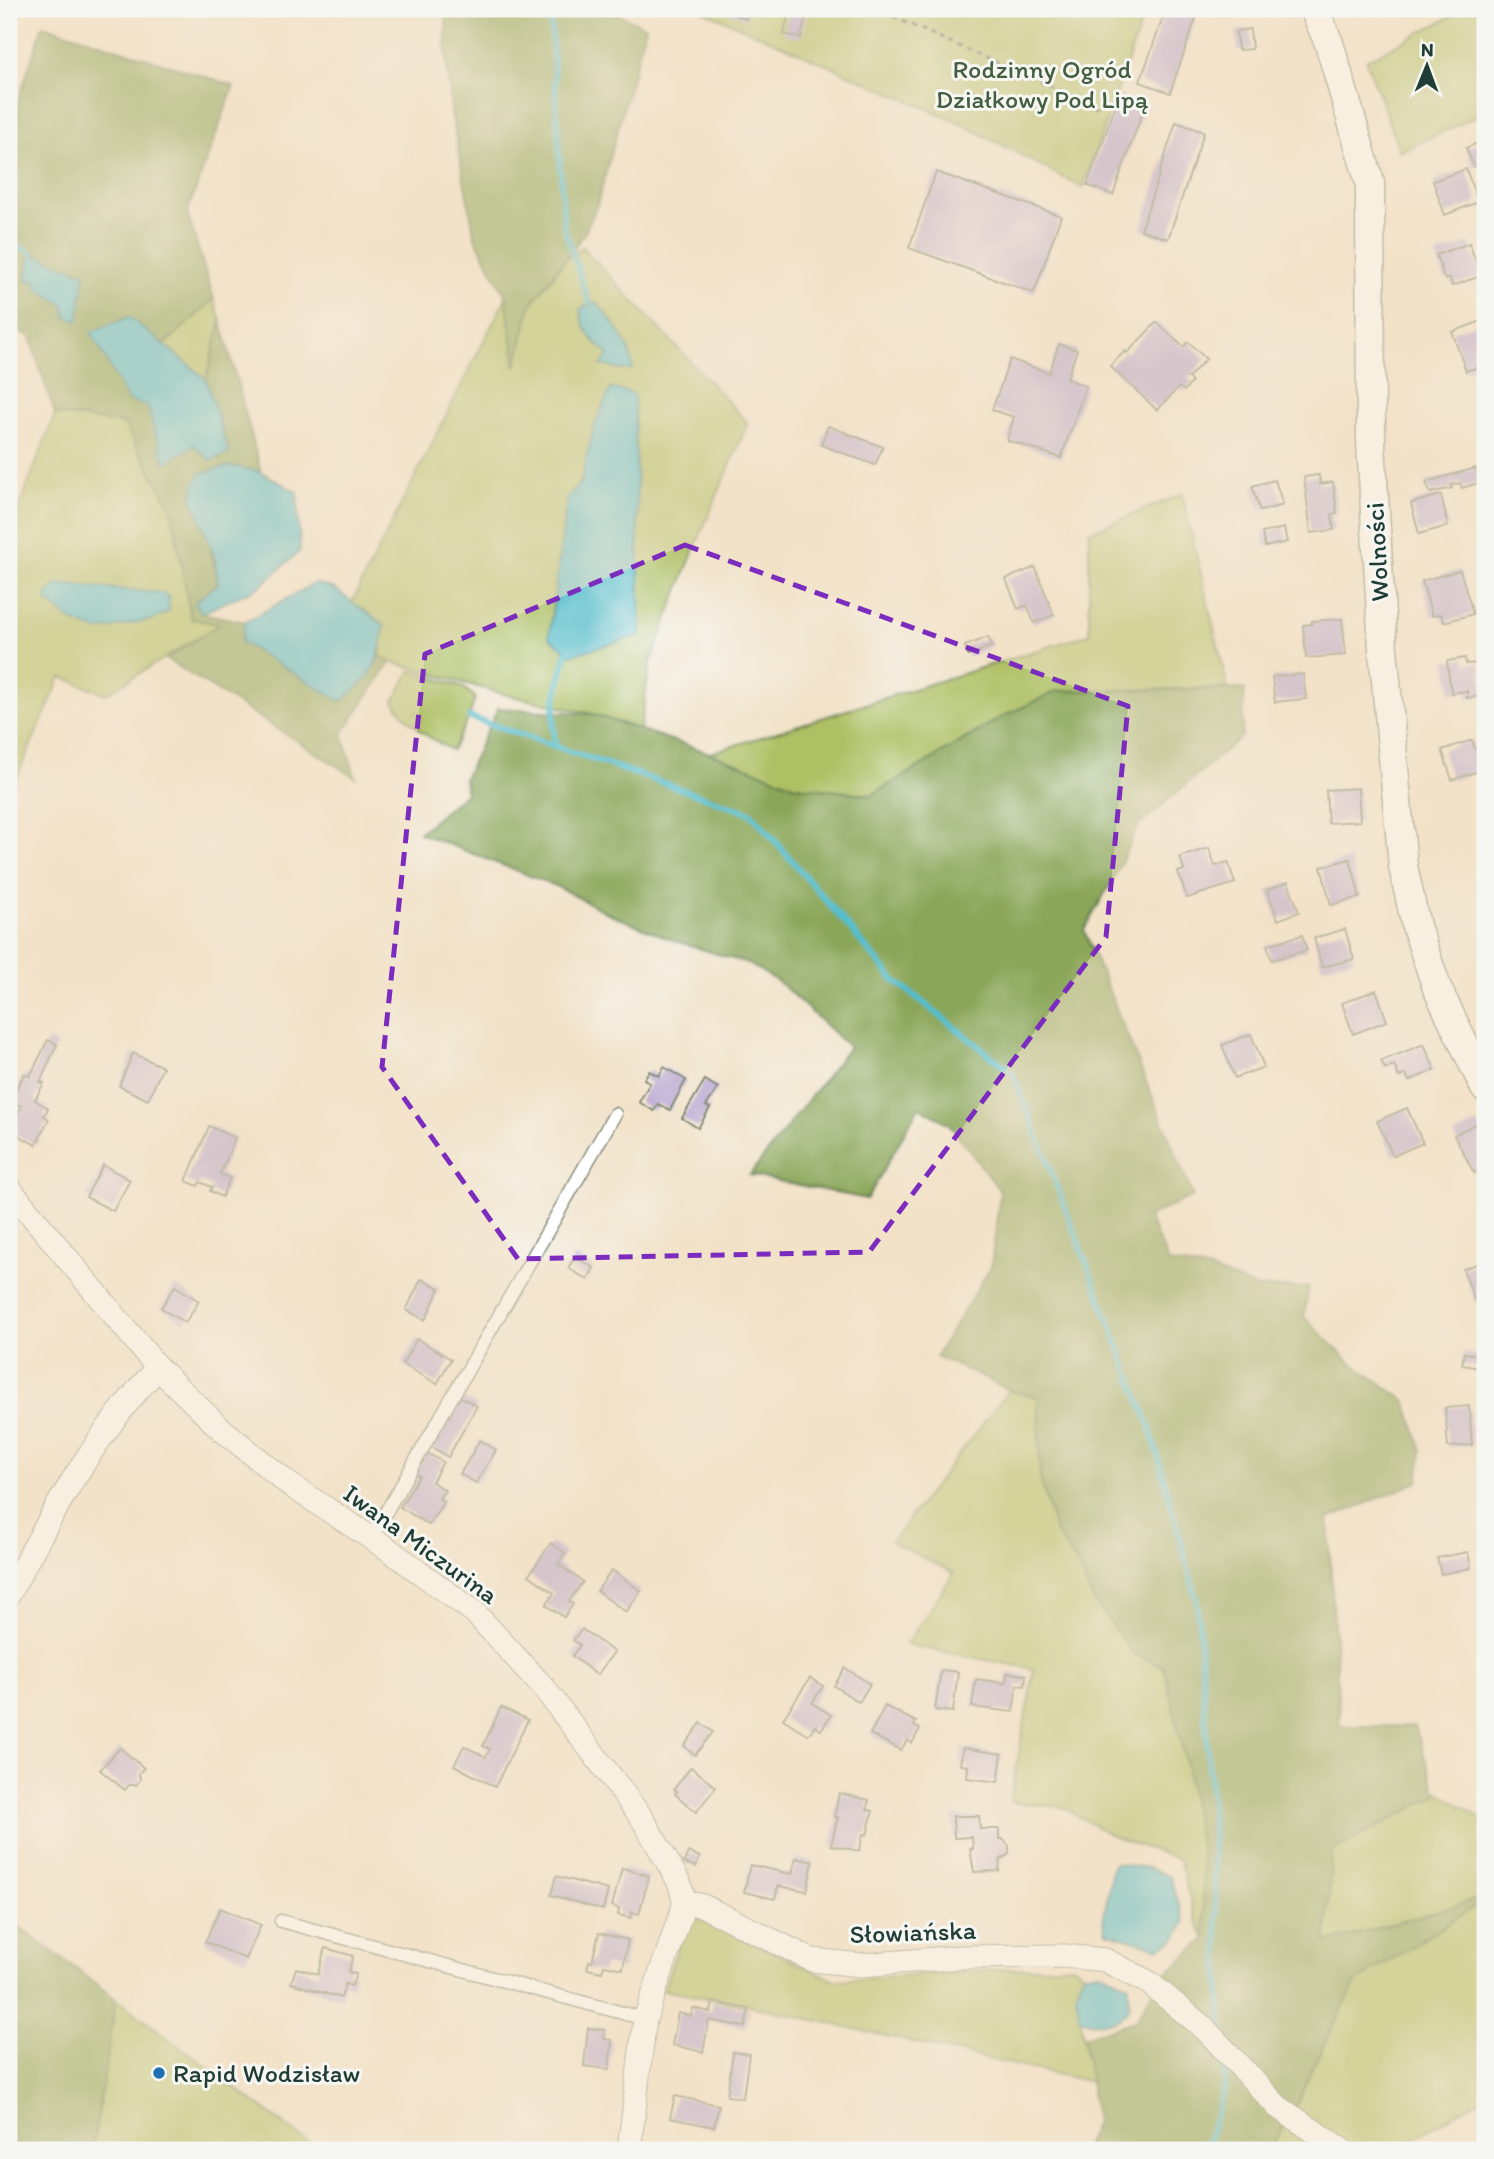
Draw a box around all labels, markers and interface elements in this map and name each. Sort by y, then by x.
north arrow [1392,32,1462,102]
text: N [1421,38,1434,61]
park label: Rodzinny Ogród Działkowy Pod Lipą [936,53,1149,115]
street label: Wolności [1358,502,1396,602]
street label: Iwana Miczurina [337,1477,505,1611]
street label: Słowiańska [849,1914,977,1950]
place label: Rapid Wodzisław [173,2057,360,2089]
marker: Rapid Wodzisław [151,2065,167,2081]

